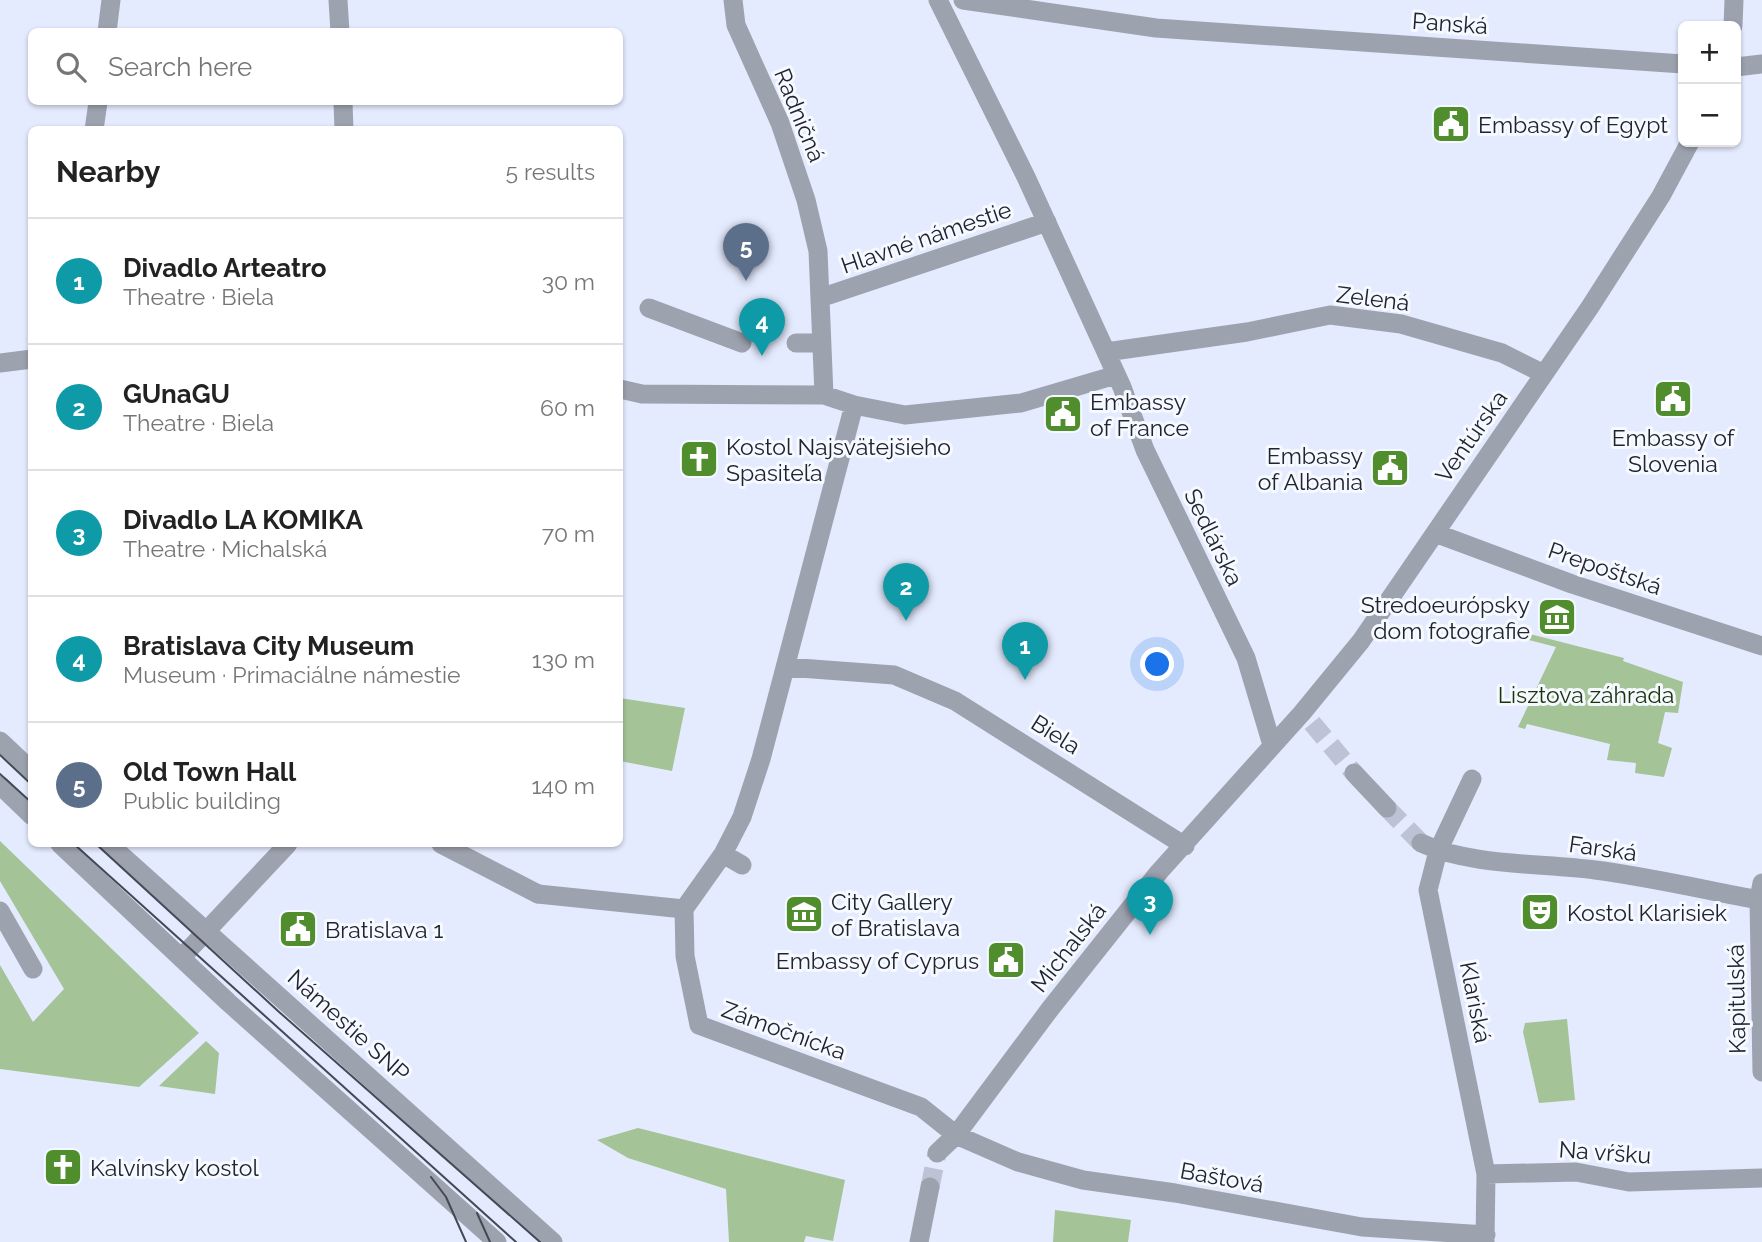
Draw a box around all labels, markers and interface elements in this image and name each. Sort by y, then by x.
street label: Panská [1411,7,1489,39]
map controls [1678,21,1741,147]
button: + [1678,21,1741,84]
search box [28,28,623,105]
icon: search [52,48,90,86]
text: Search here [108,52,252,82]
street label: Radničná [769,64,831,166]
button: − [1678,84,1741,147]
public building icon: Embassy of Egypt [1430,103,1472,145]
place label: Embassy of Egypt [1478,111,1668,138]
text: Nearby [56,154,160,189]
text: 5 results [506,158,595,185]
street label: Hlavné námestie [837,195,1015,279]
pin: 5 [723,223,769,281]
text: Divadlo Arteatro [123,253,327,283]
text: 1 [73,268,85,295]
text: 30 m [542,268,595,295]
street label: Zelená [1335,280,1411,316]
text: Theatre · Biela [123,283,274,310]
pin: 4 [739,298,785,356]
public building icon: Embassy of Slovenia [1652,378,1694,420]
text: GUnaGU [123,379,230,409]
street label: Ventúrska [1430,385,1512,487]
place label: Embassy of France [1090,388,1189,441]
public building icon: Embassy of France [1042,393,1084,435]
text: 2 [73,394,85,421]
text: 60 m [540,394,595,421]
text: Theatre · Biela [123,409,274,436]
place label: Embassy of Slovenia [1612,424,1736,477]
place label: Kostol Najsvätejšieho Spasiteľa [726,433,951,486]
church icon: Kostol Najsvätejšieho Spasiteľa [678,438,720,480]
place label: Embassy of Albania [1258,442,1363,495]
public building icon: Embassy of Albania [1369,447,1411,489]
street label: Sedlárska [1179,484,1249,590]
text: Divadlo LA KOMIKA [123,505,363,535]
text: 3 [73,520,85,547]
text: 70 m [542,520,595,547]
text: Theatre · Michalská [123,535,327,562]
street label: Prepoštská [1545,536,1665,600]
pin: 2 [883,563,929,621]
place label: Stredoeurópsky dom fotografie [1361,591,1530,644]
museum icon: Stredoeurópsky dom fotografie [1536,596,1578,638]
pin: 1 [1002,622,1048,680]
text: Bratislava City Museum [123,631,414,661]
text: 4 [72,646,86,673]
text: 130 m [532,646,595,673]
your location [1140,647,1174,681]
text: Museum · Primaciálne námestie [123,661,461,688]
park label: Lisztova záhrada [1498,681,1674,708]
street label: Biela [1027,709,1085,759]
text: Old Town Hall [123,757,296,787]
text: 5 [73,772,85,799]
text: 140 m [532,772,595,799]
text: Public building [123,787,281,814]
street label: Farská [1567,830,1639,866]
pin: 3 [1127,877,1173,935]
place label: City Gallery of Bratislava [831,888,960,941]
theatre icon: Kostol Klarisiek [1519,891,1561,933]
museum icon: City Gallery of Bratislava [783,893,825,935]
street label: Michalská [1025,897,1111,997]
place label: Kostol Klarisiek [1567,899,1727,926]
public building icon: Bratislava 1 [277,908,319,950]
place label: Bratislava 1 [325,916,443,943]
public building icon: Embassy of Cyprus [985,939,1027,981]
street label: Kapitulská [1722,944,1750,1054]
place label: Embassy of Cyprus [776,947,979,974]
street label: Klariská [1455,959,1497,1045]
street label: Námestie SNP [283,963,415,1087]
street label: Zámočnícka [718,995,850,1065]
street label: Na vŕšku [1558,1135,1652,1169]
church icon: Kalvínsky kostol [42,1146,84,1188]
place label: Kalvínsky kostol [90,1154,259,1181]
street label: Baštová [1178,1156,1266,1198]

